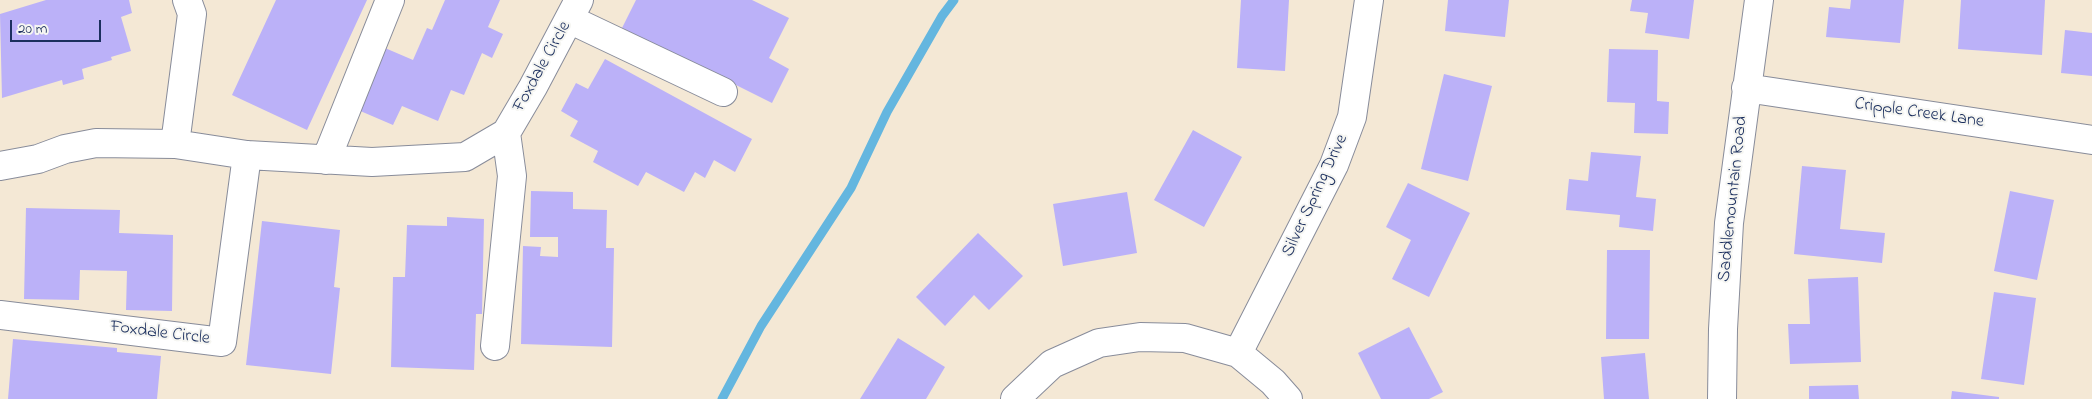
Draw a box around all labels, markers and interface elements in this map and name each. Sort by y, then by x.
scale bar [12,10,104,42]
text: 20 m [18,18,47,40]
street label: Foxdale Circle [509,18,577,116]
street label: Cripple Creek Lane [1853,94,1985,134]
street label: Saddlemountain Road [1715,115,1753,283]
street label: Silver Spring Drive [1278,131,1354,261]
street label: Foxdale Circle [109,317,211,351]

